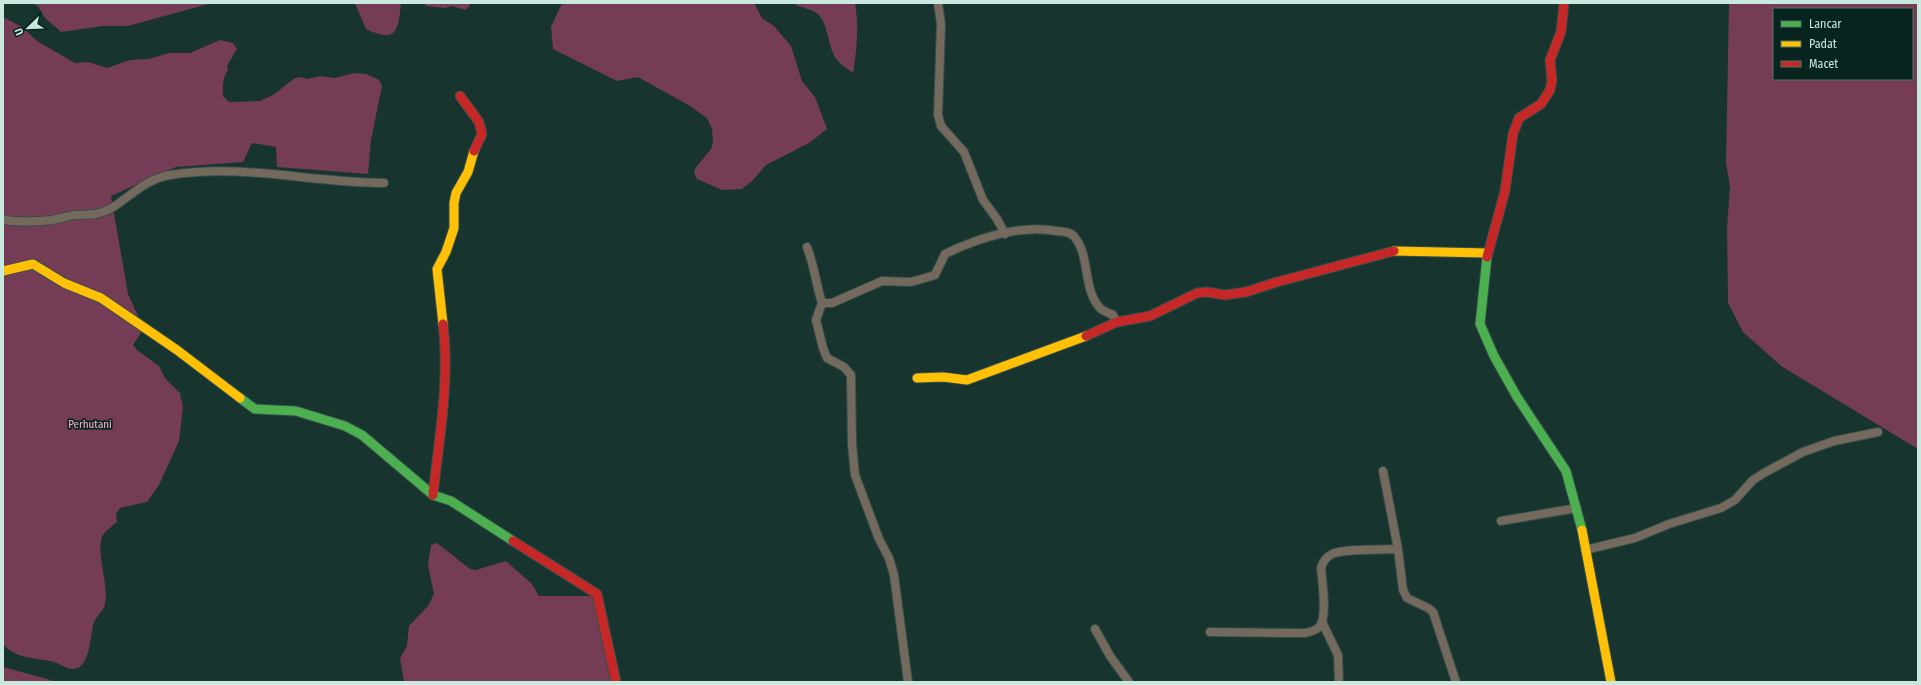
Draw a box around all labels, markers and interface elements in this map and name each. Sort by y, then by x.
north arrow [8,8,48,48]
legend [1773,8,1913,80]
text: Lancar [1809,17,1842,31]
text: U [12,26,27,37]
text: Padat [1809,37,1837,51]
text: Macet [1809,57,1838,71]
park label: Perhutani [68,418,112,431]

